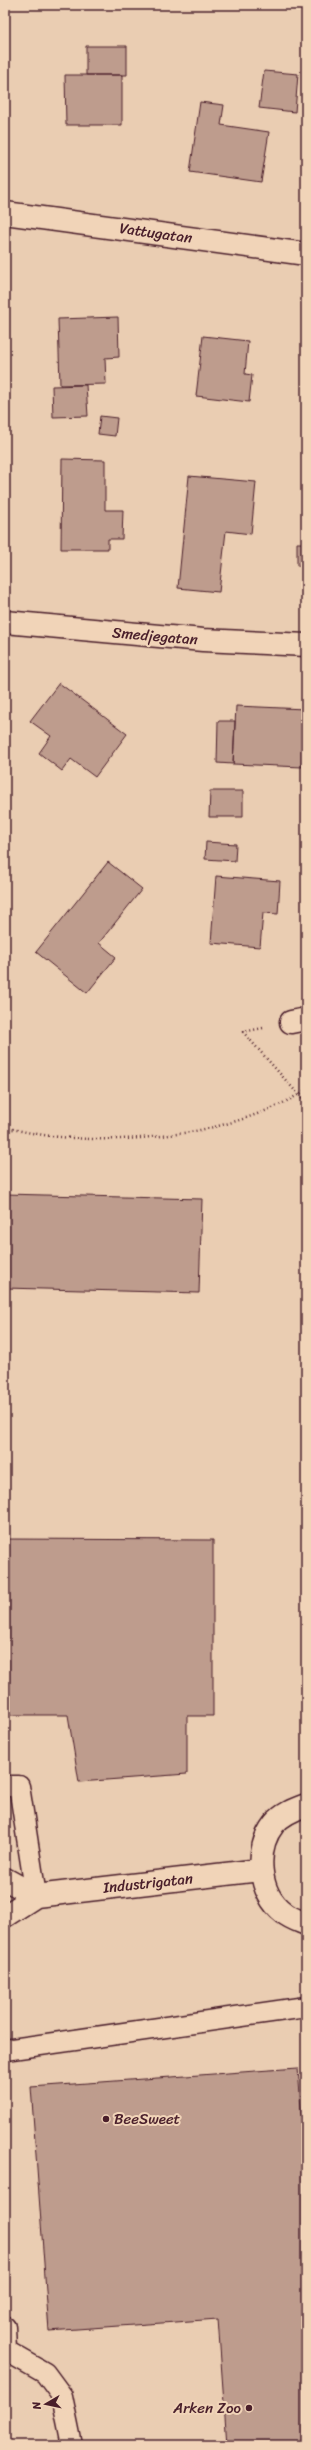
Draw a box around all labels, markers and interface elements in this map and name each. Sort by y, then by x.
street label: Vattugatan [118,215,194,251]
street label: Smedjegatan [111,619,199,653]
street label: Industrigatan [101,1865,194,1901]
place label: BeeSweet [114,2106,181,2132]
marker: BeeSweet [101,2114,111,2124]
north arrow [26,2384,66,2424]
place label: Arken Zoo [172,2395,242,2421]
text: N [27,2400,47,2412]
marker: Arken Zoo [244,2403,254,2413]

